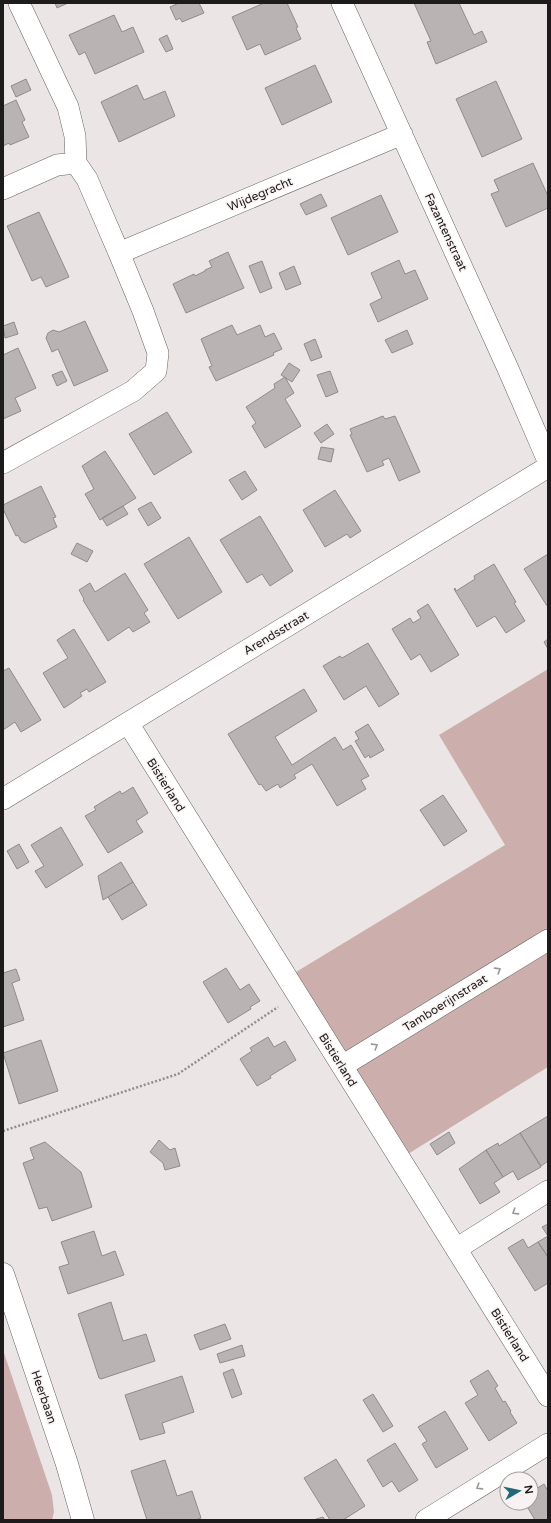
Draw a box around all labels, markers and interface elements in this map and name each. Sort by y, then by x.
street label: Wijdegracht [225,174,295,214]
street label: Fazantenstraat [422,191,470,274]
street label: Arendsstraat [241,608,311,658]
street label: Bistierland [144,756,188,814]
one-way arrow [494,968,501,975]
street label: Tamboerijnstraat [400,971,490,1035]
street label: Bistierland [316,1031,360,1089]
one-way arrow [371,1043,378,1050]
one-way arrow [512,1207,519,1215]
street label: Bistierland [488,1306,532,1364]
street label: Heerbaan [28,1369,60,1425]
north arrow [499,1471,539,1511]
one-way arrow [476,1482,483,1490]
text: N [521,1484,535,1495]

